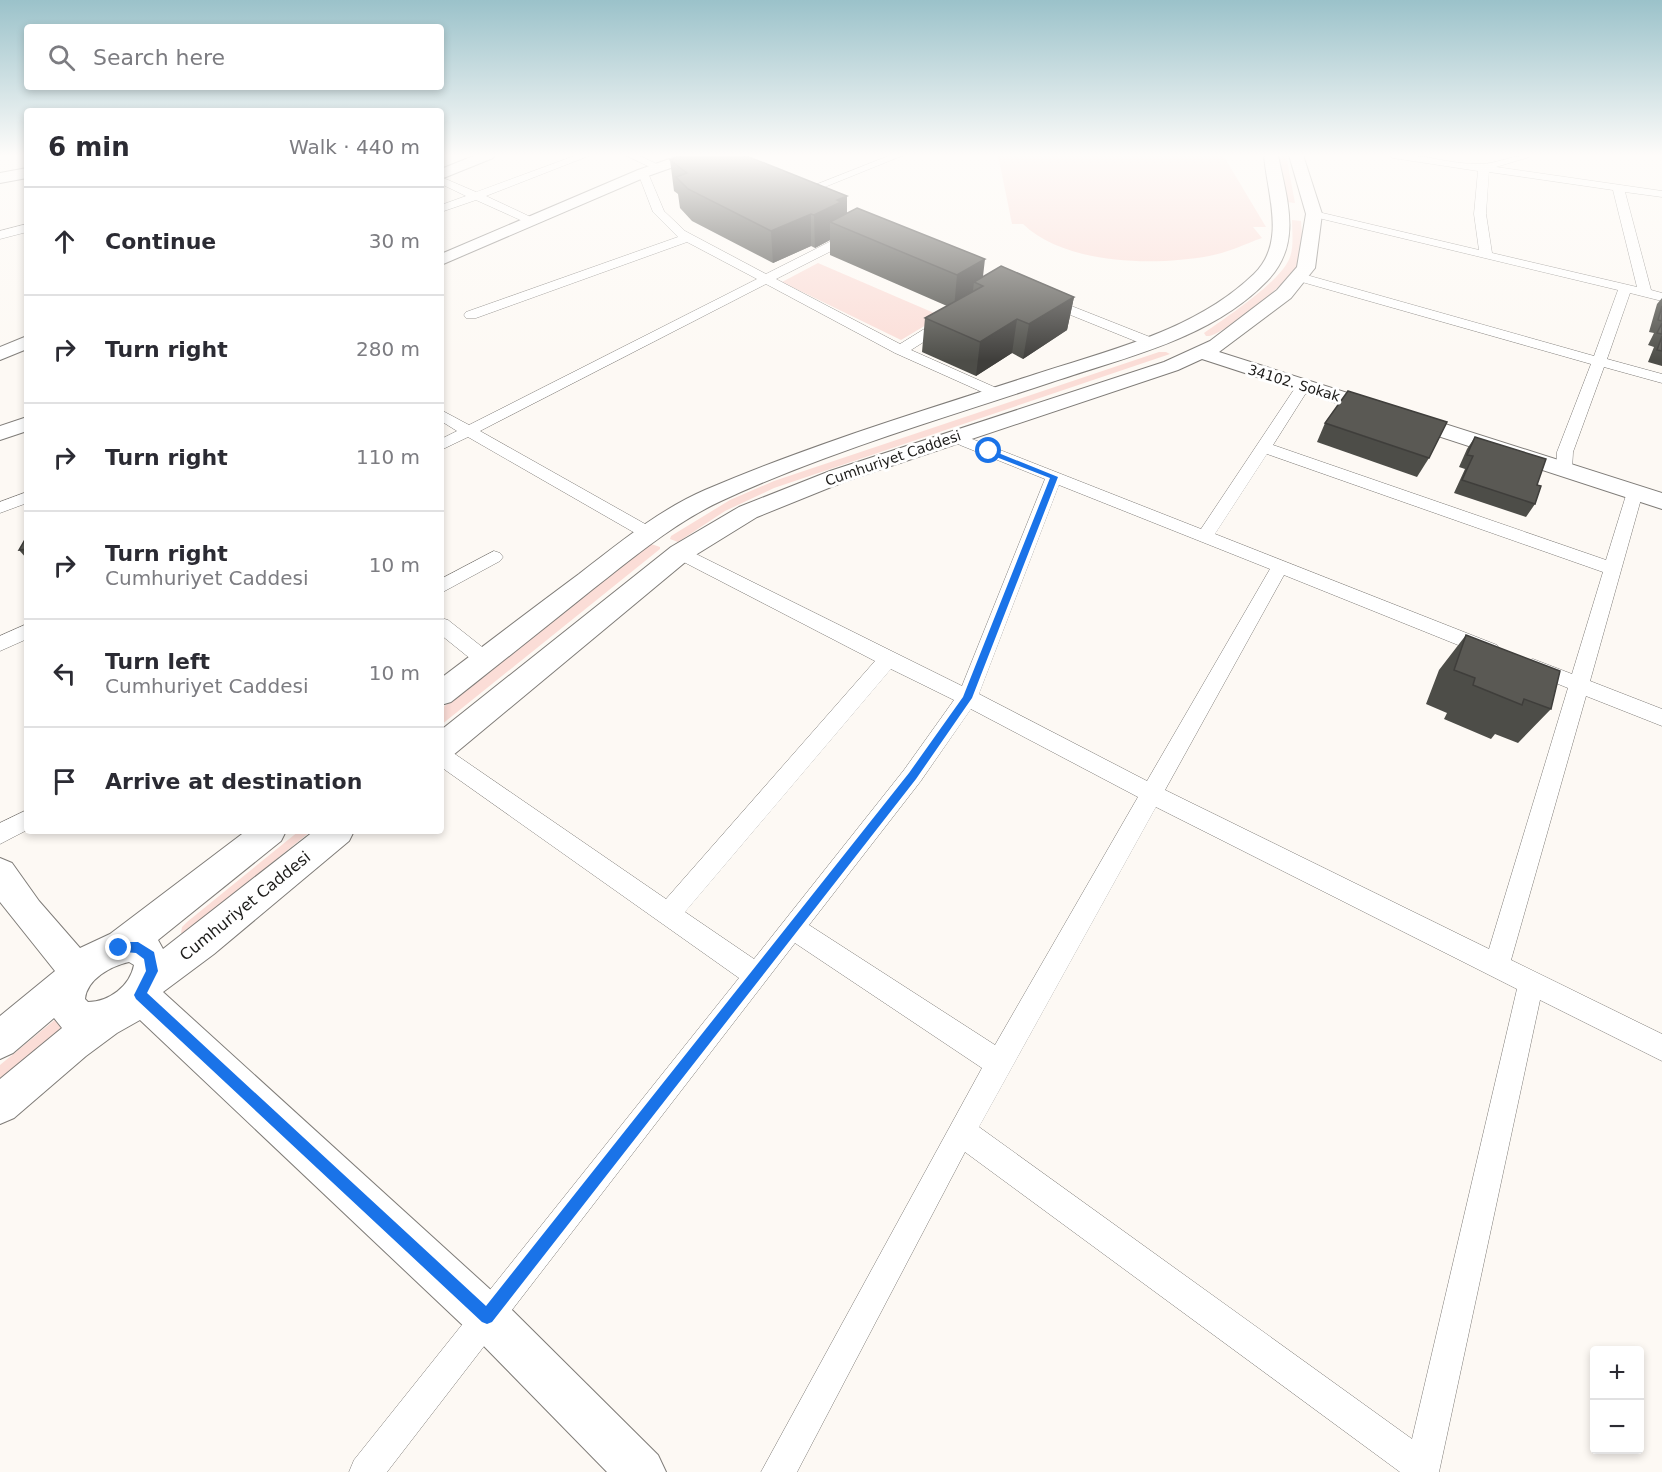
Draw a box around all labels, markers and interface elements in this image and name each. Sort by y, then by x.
search box [24,24,444,90]
icon: search [45,41,78,74]
text: Search here [93,45,225,70]
text: 6 min [48,132,130,162]
text: Walk · 440 m [289,135,420,159]
icon: ahead [48,225,81,258]
text: Continue [105,229,216,254]
text: 30 m [369,229,420,253]
icon: right [48,333,81,366]
text: Turn right [105,337,228,362]
text: 280 m [356,337,420,361]
street label: 34102. Sokak [1246,361,1343,405]
street label: Cumhuriyet Caddesi [823,427,963,489]
route start [975,437,1001,463]
icon: right [48,441,81,474]
text: Turn right [105,445,228,470]
text: 110 m [356,445,420,469]
text: Turn right [105,541,228,566]
icon: right [48,549,81,582]
text: 10 m [369,553,420,577]
text: Cumhuriyet Caddesi [105,566,309,590]
text: Turn left [105,649,210,674]
icon: left [48,657,81,690]
text: 10 m [369,661,420,685]
text: Cumhuriyet Caddesi [105,674,309,698]
icon: arrive [48,765,81,798]
text: Arrive at destination [105,769,362,794]
street label: Cumhuriyet Caddesi [176,847,314,965]
route end [105,934,131,960]
map controls [1590,1346,1644,1454]
button: + [1590,1346,1644,1400]
button: − [1590,1400,1644,1454]

